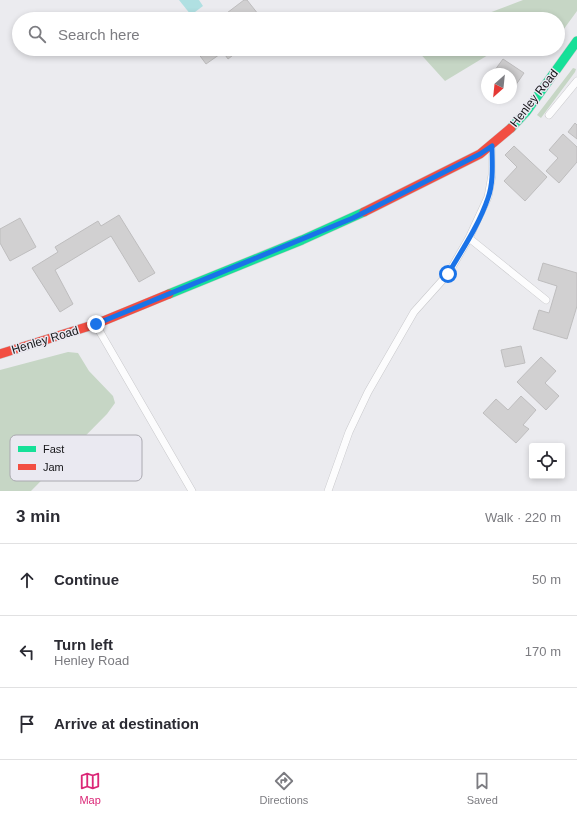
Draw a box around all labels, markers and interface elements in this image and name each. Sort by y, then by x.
search box [12,12,565,56]
icon: search [26,23,48,45]
text: Search here [58,26,140,43]
street label: Henley Road [507,66,561,130]
north arrow [481,68,517,104]
route start [439,265,457,283]
route end [87,315,105,333]
street label: Henley Road [10,323,80,357]
legend [10,435,142,481]
text: Fast [43,443,64,455]
map controls [529,443,565,479]
button: locate [529,443,565,479]
text: Jam [43,461,64,473]
text: 3 min [16,507,60,526]
text: Walk · 220 m [485,510,561,525]
icon: ahead [16,569,38,591]
text: Continue [54,571,119,588]
text: 50 m [532,572,561,587]
text: Turn left [54,636,113,653]
icon: left [16,641,38,663]
text: 170 m [525,644,561,659]
text: Henley Road [54,653,129,668]
icon: arrive [16,713,38,735]
text: Arrive at destination [54,715,199,732]
tab: Map [79,770,101,806]
tab: Directions [259,770,308,806]
tab: Saved [467,770,498,806]

